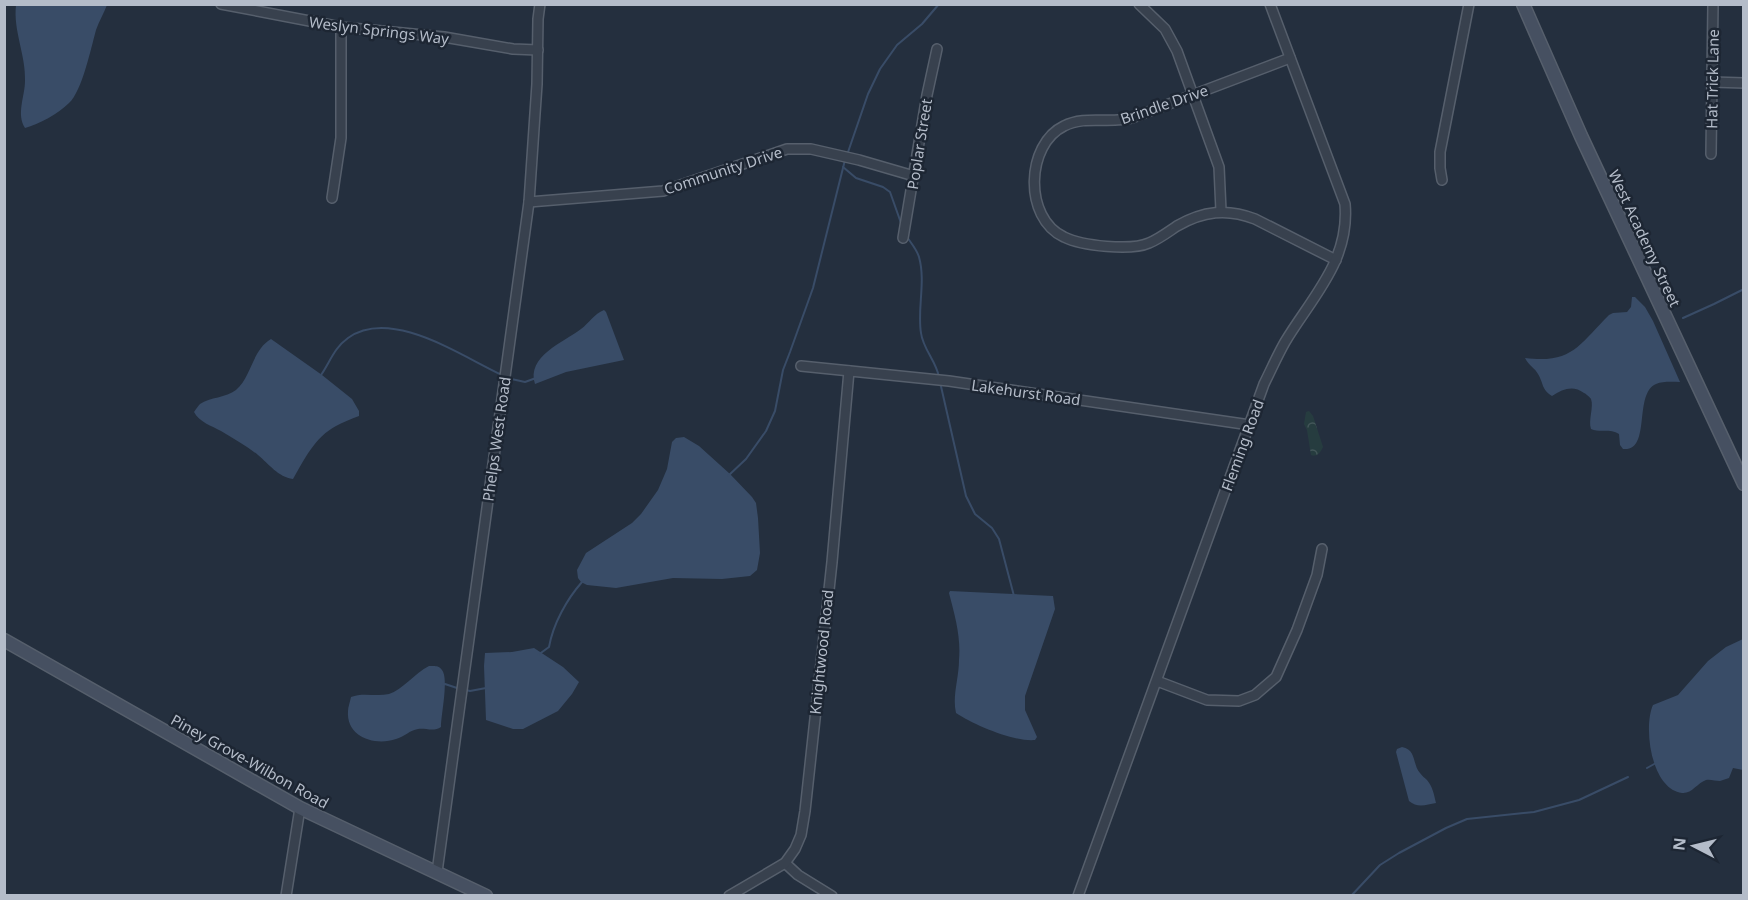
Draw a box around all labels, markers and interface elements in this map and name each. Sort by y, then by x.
street label: Weslyn Springs Way [308,11,450,49]
street label: Hat Trick Lane [1701,29,1723,129]
street label: Brindle Drive [1117,80,1211,128]
street label: Poplar Street [902,97,936,191]
street label: Community Drive [661,141,785,199]
street label: West Academy Street [1604,166,1686,310]
street label: Lakehurst Road [970,374,1082,410]
street label: Phelps West Road [477,375,515,503]
street label: Fleming Road [1216,396,1268,494]
street label: Knightwood Road [804,589,838,715]
street label: Piney Grove-Wilbon Road [167,709,333,813]
north arrow [1664,816,1724,876]
text: N [1667,836,1691,852]

